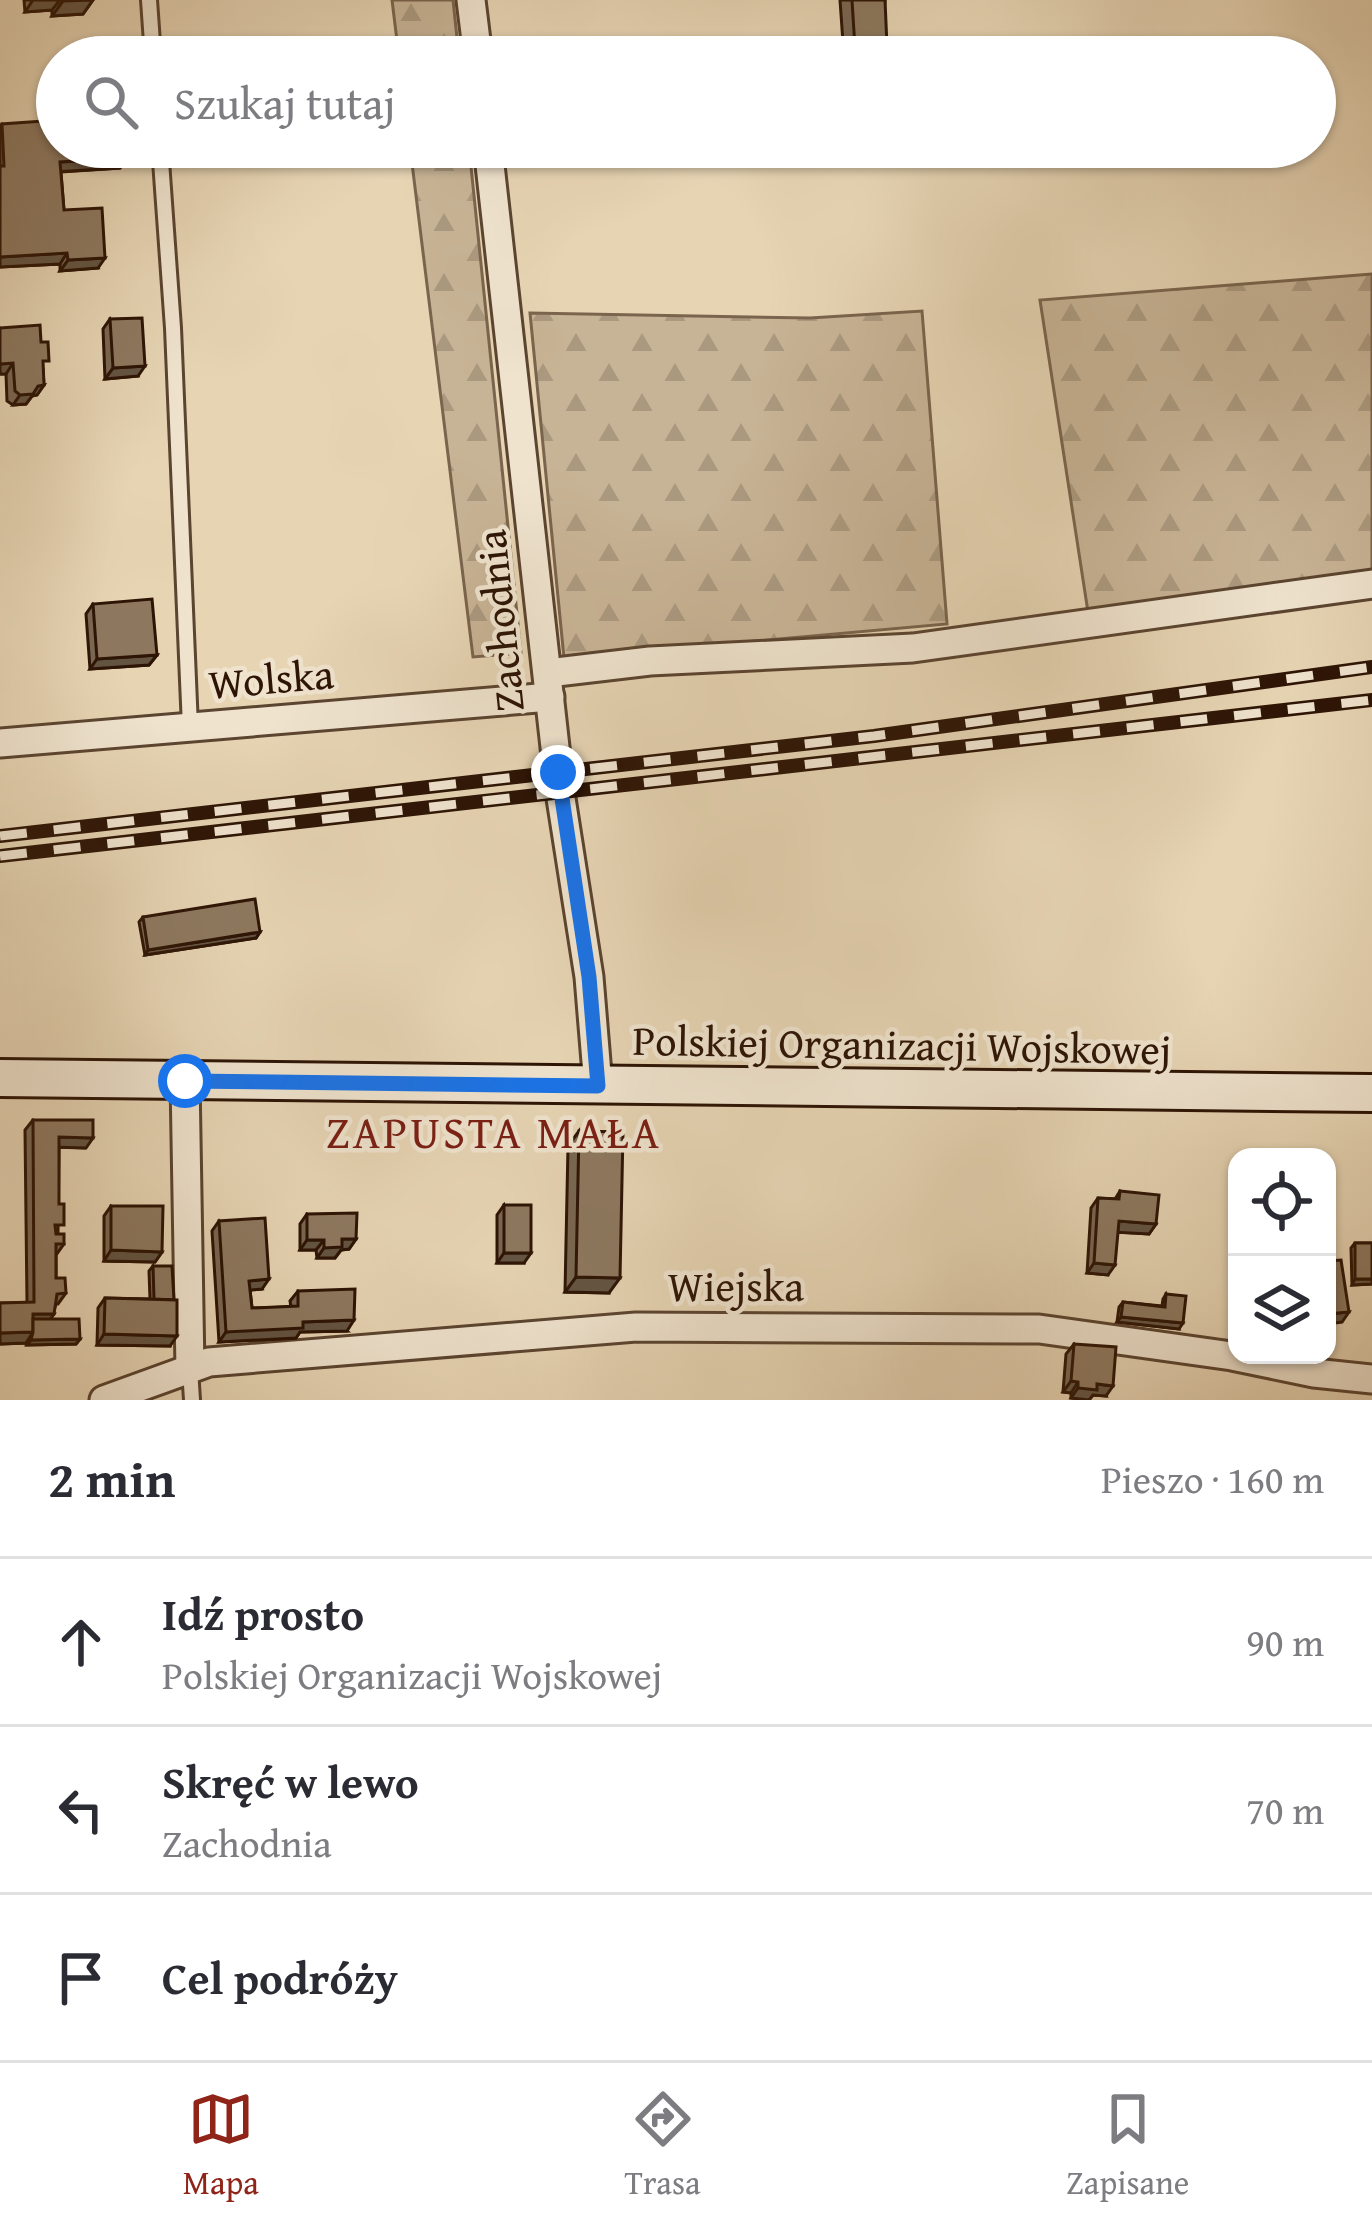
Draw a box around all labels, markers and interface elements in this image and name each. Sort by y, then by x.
search box [36,36,1336,168]
icon: search [78,69,144,135]
text: Szukaj tutaj [174,70,396,135]
street label: Zachodnia [459,527,539,715]
street label: Wolska [206,642,336,714]
route end [531,745,585,799]
street label: Polskiej Organizacji Wojskowej [632,1009,1172,1079]
route start [158,1054,212,1108]
district label: ZAPUSTA MAŁA [326,1099,662,1164]
map controls [1228,1148,1336,1364]
button: locate [1228,1148,1336,1256]
street label: Wiejska [668,1255,804,1316]
button: layers [1228,1256,1336,1364]
text: 2 min [48,1441,175,1516]
text: Pieszo · 160 m [1101,1450,1324,1507]
text: Idź prosto [162,1581,364,1646]
icon: ahead [48,1609,114,1675]
text: 90 m [1246,1613,1324,1670]
text: Polskiej Organizacji Wojskowej [162,1646,662,1703]
text: Skręć w lewo [162,1749,419,1814]
icon: left [48,1777,114,1843]
text: 70 m [1246,1781,1324,1838]
text: Zachodnia [162,1814,332,1871]
icon: arrive [48,1945,114,2011]
text: Cel podróży [162,1945,398,2010]
tab: Mapa [183,2086,259,2206]
tab: Trasa [625,2086,701,2206]
tab: Zapisane [1066,2086,1189,2206]

